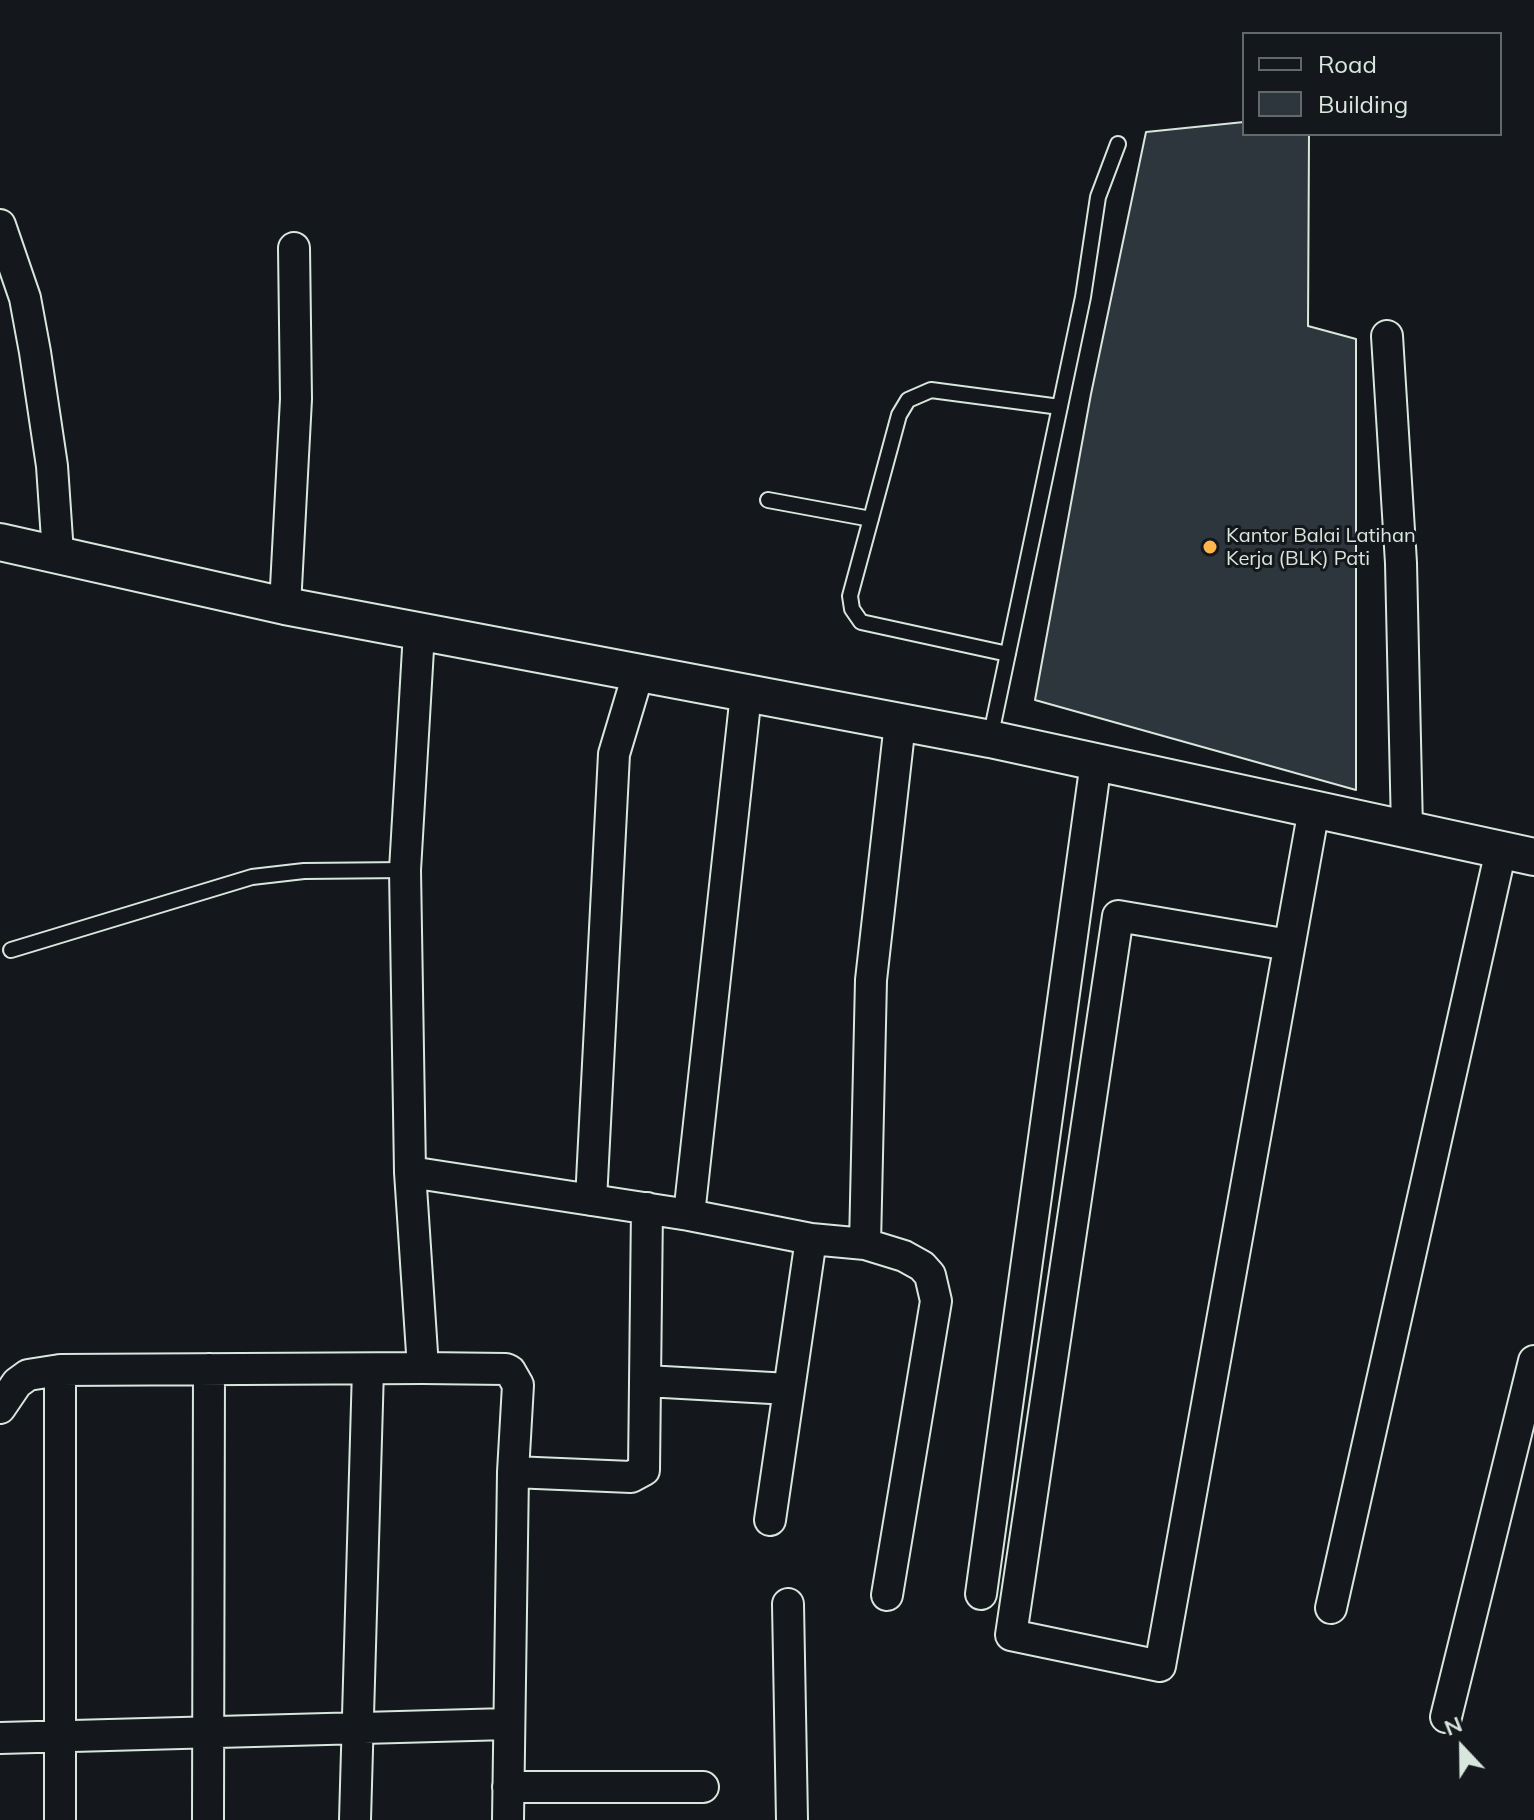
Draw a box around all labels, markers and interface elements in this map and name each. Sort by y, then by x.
legend [1242,32,1502,136]
text: Road [1318,49,1377,79]
text: Building [1318,89,1408,119]
place label: Kantor Balai Latihan Kerja (BLK) Pati [1226,524,1416,571]
marker: Kantor Balai Latihan Kerja (BLK) Pati [1201,538,1219,556]
north arrow [1422,1708,1502,1788]
text: N [1440,1710,1466,1742]

